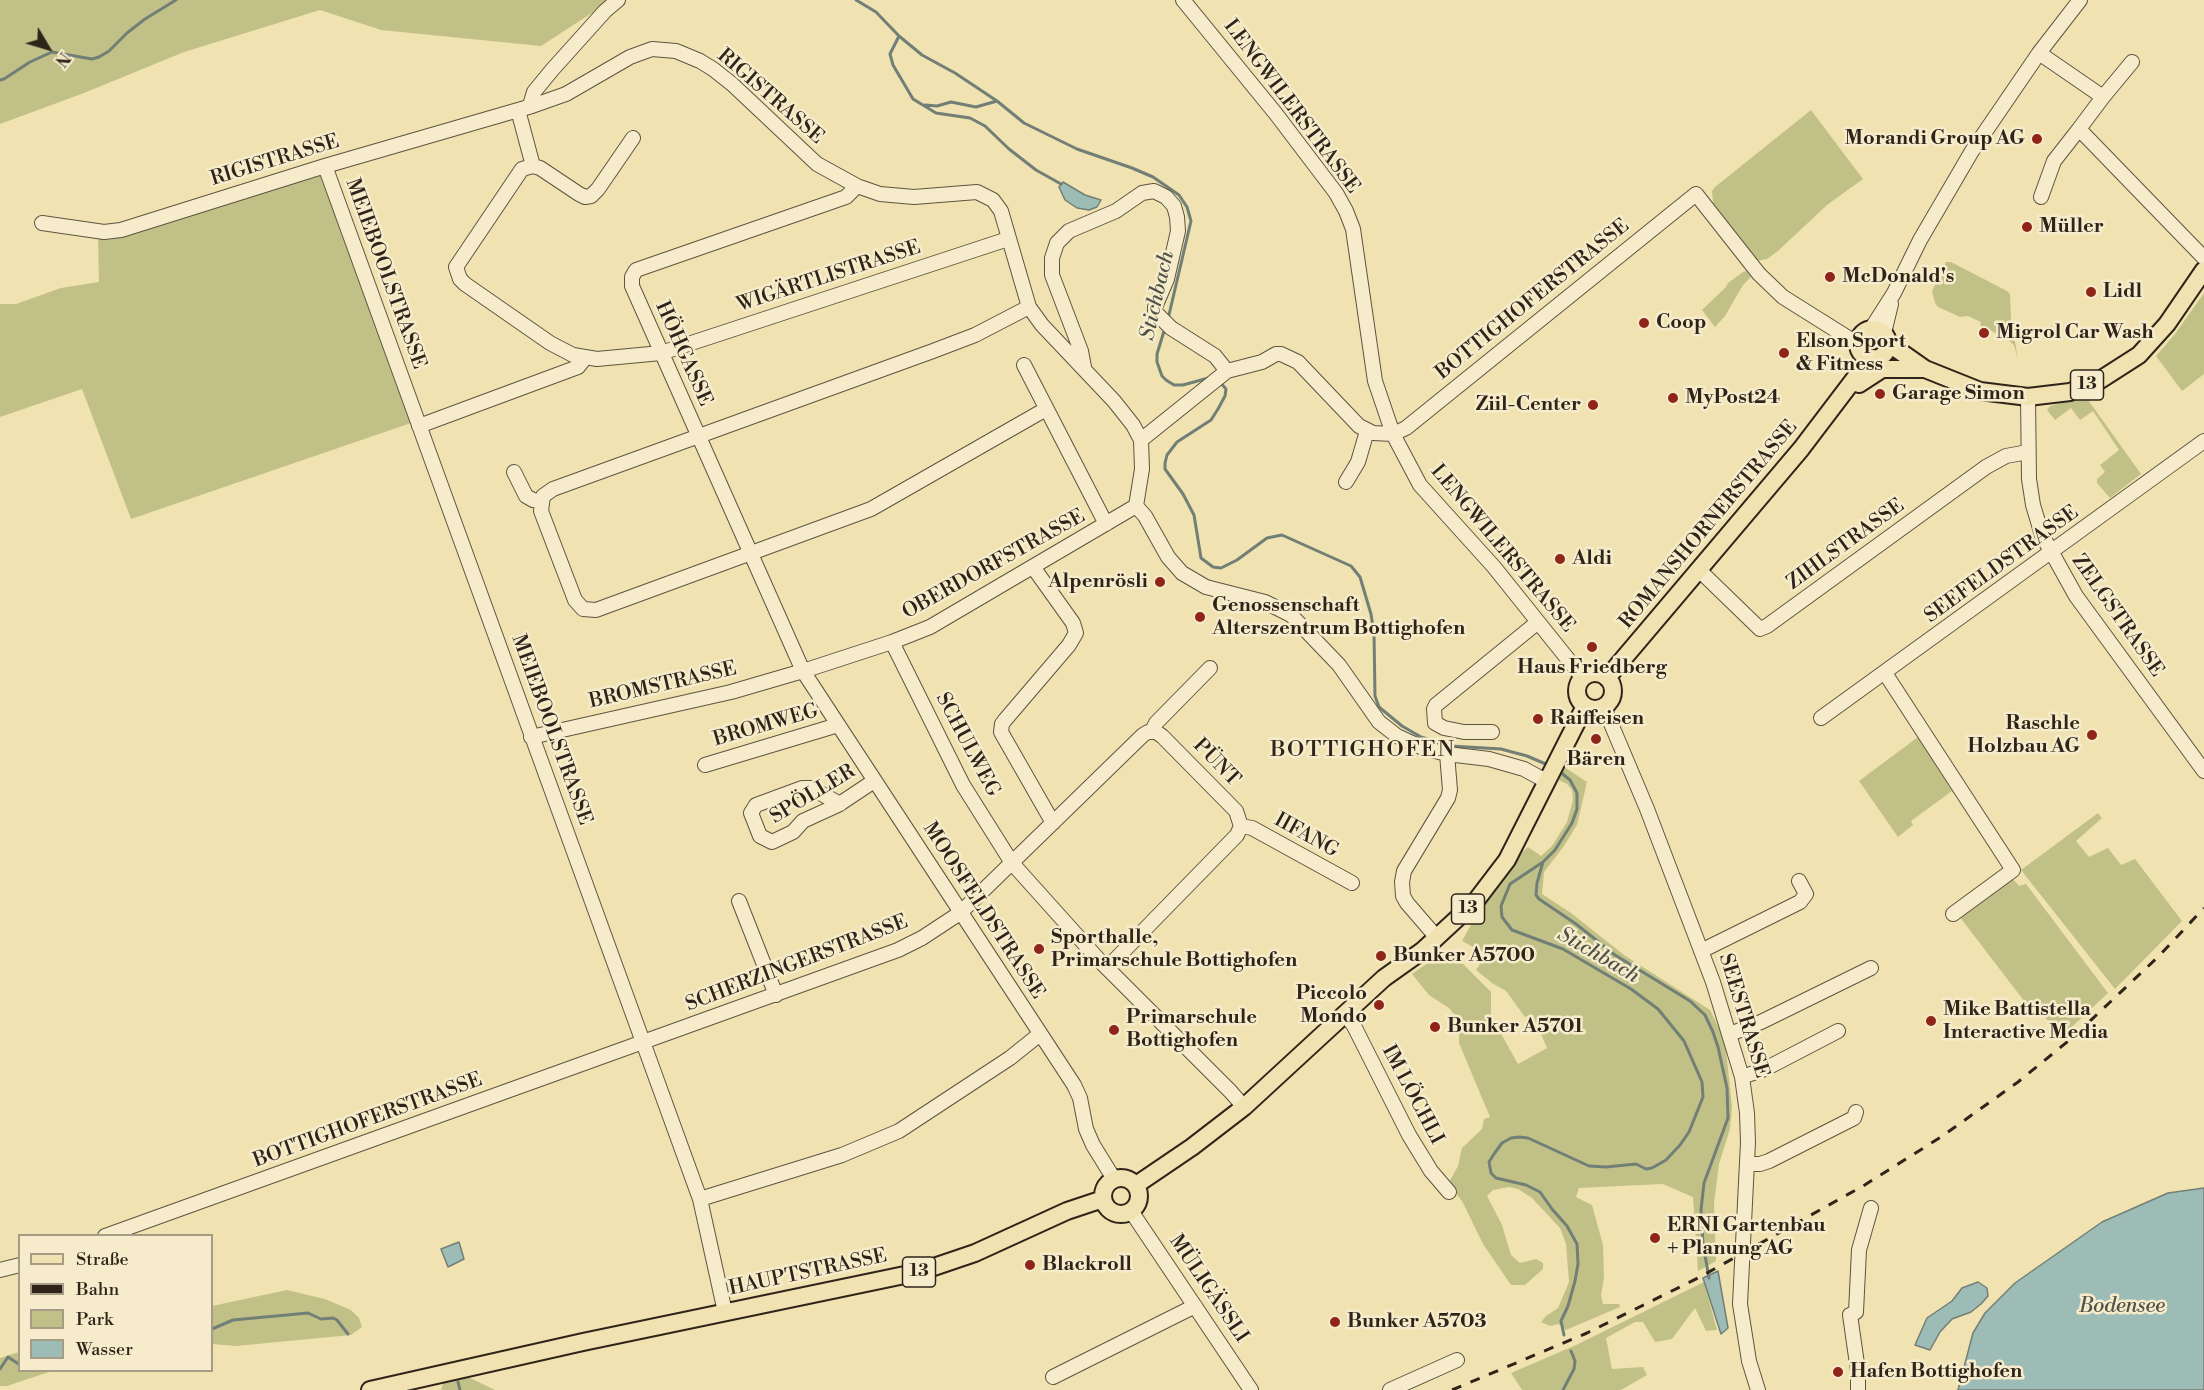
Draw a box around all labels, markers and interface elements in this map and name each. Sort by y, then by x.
street label: LENGWILERSTRASSE [1218,15,1364,199]
north arrow [18,18,78,78]
street label: RIGISTRASSE [712,44,828,150]
text: N [50,48,74,70]
place label: Morandi Group AG [1845,127,2025,151]
street label: RIGISTRASSE [208,130,342,192]
marker: Morandi Group AG [2030,132,2044,146]
street label: MEIEBOOLSTRASSE [339,176,431,372]
street label: BOTTIGHOFERSTRASSE [1431,215,1635,385]
place label: Müller [2039,215,2104,239]
marker: Müller [2020,220,2034,234]
street label: WIGÄRTLISTRASSE [734,236,924,318]
water label: Stichbach [1136,249,1180,343]
place label: McDonald's [1842,265,1954,289]
marker: McDonald's [1823,270,1837,284]
place label: Lidl [2103,280,2142,304]
marker: Lidl [2084,285,2098,299]
street label: HÖHGASSE [649,298,717,410]
place label: Coop [1656,311,1706,335]
marker: Coop [1637,316,1651,330]
place label: Migrol Car Wash [1996,321,2154,345]
marker: Migrol Car Wash [1977,326,1991,340]
place label: Elson Sport & Fitness [1796,330,1906,377]
marker: Elson Sport & Fitness [1777,346,1791,360]
road number: 13 [2070,370,2104,400]
place label: Garage Simon [1892,382,2025,406]
place label: MyPost24 [1685,386,1780,410]
marker: Garage Simon [1873,387,1887,401]
marker: MyPost24 [1666,391,1680,405]
place label: Ziil-Center [1476,393,1581,417]
marker: Ziil-Center [1586,398,1600,412]
street label: ROMANSHORNERSTRASSE [1615,416,1803,634]
street label: LENGWILERSTRASSE [1425,460,1579,638]
street label: ZIHLSTRASSE [1783,494,1909,596]
street label: SEEFELDSTRASSE [1920,501,2084,629]
street label: OBERDORFSTRASSE [899,505,1089,625]
place label: Aldi [1572,547,1612,571]
street label: ZELGSTRASSE [2066,550,2168,682]
marker: Aldi [1553,552,1567,566]
place label: Alpenrösli [1048,570,1148,594]
marker: Alpenrösli [1153,575,1167,589]
place label: Genossenschaft Alterszentrum Bottighofen [1212,594,1465,641]
marker: Genossenschaft Alterszentrum Bottighofen [1193,610,1207,624]
street label: MEIEBOOLSTRASSE [505,632,597,828]
marker: Haus Friedberg [1585,640,1599,654]
place label: Haus Friedberg [1517,656,1667,680]
street label: BROMSTRASSE [587,657,739,715]
street label: SCHULWEG [930,689,1004,801]
street label: BROMWEG [711,700,821,752]
place label: Raiffeisen [1550,707,1644,731]
marker: Raiffeisen [1531,712,1545,726]
place label: Raschle Holzbau AG [1968,712,2080,759]
marker: Raschle Holzbau AG [2085,728,2099,742]
marker: Bären [1589,732,1603,746]
street label: PÜNT [1187,734,1245,792]
district label: BOTTIGHOFEN [1270,738,1456,764]
place label: Bären [1567,748,1625,772]
street label: SPÖLLER [766,760,860,830]
street label: IIFANG [1270,809,1342,863]
street label: MOOSFELDSTRASSE [917,818,1049,1004]
road number: 13 [1452,894,1484,924]
street label: SCHERZINGERSTRASSE [682,910,912,1018]
water label: Stichbach [1552,922,1644,990]
place label: Sporthalle, Primarschule Bottighofen [1051,926,1297,973]
marker: Sporthalle, Primarschule Bottighofen [1032,942,1046,956]
place label: Bunker A5700 [1393,944,1535,968]
marker: Bunker A5700 [1374,949,1388,963]
street label: SEESTRASSE [1713,951,1773,1081]
place label: Piccolo Mondo [1296,982,1367,1029]
marker: Piccolo Mondo [1372,998,1386,1012]
place label: Mike Battistella Interactive Media [1943,998,2108,1045]
place label: Primarschule Bottighofen [1126,1006,1257,1053]
marker: Mike Battistella Interactive Media [1924,1014,1938,1028]
place label: Bunker A5701 [1447,1015,1583,1039]
marker: Bunker A5701 [1428,1020,1442,1034]
marker: Primarschule Bottighofen [1107,1023,1121,1037]
street label: IM LÖCHLI [1376,1041,1448,1149]
street label: BOTTIGHOFERSTRASSE [250,1068,486,1174]
place label: ERNI Gartenbau + Planung AG [1667,1214,1825,1261]
street label: MÜLIGÄSSLI [1163,1231,1253,1347]
marker: ERNI Gartenbau + Planung AG [1648,1231,1662,1245]
legend [18,1234,213,1372]
street label: HAUPTSTRASSE [727,1245,889,1301]
text: Straße [76,1248,129,1271]
place label: Blackroll [1042,1253,1132,1277]
road number: 13 [902,1257,936,1287]
marker: Blackroll [1023,1258,1037,1272]
text: Bahn [76,1278,119,1301]
water label: Bodensee [2079,1294,2165,1320]
text: Park [76,1308,113,1331]
place label: Bunker A5703 [1347,1310,1486,1334]
marker: Bunker A5703 [1328,1315,1342,1329]
text: Wasser [76,1338,133,1361]
place label: Hafen Bottighofen [1850,1360,2022,1384]
marker: Hafen Bottighofen [1831,1365,1845,1379]

